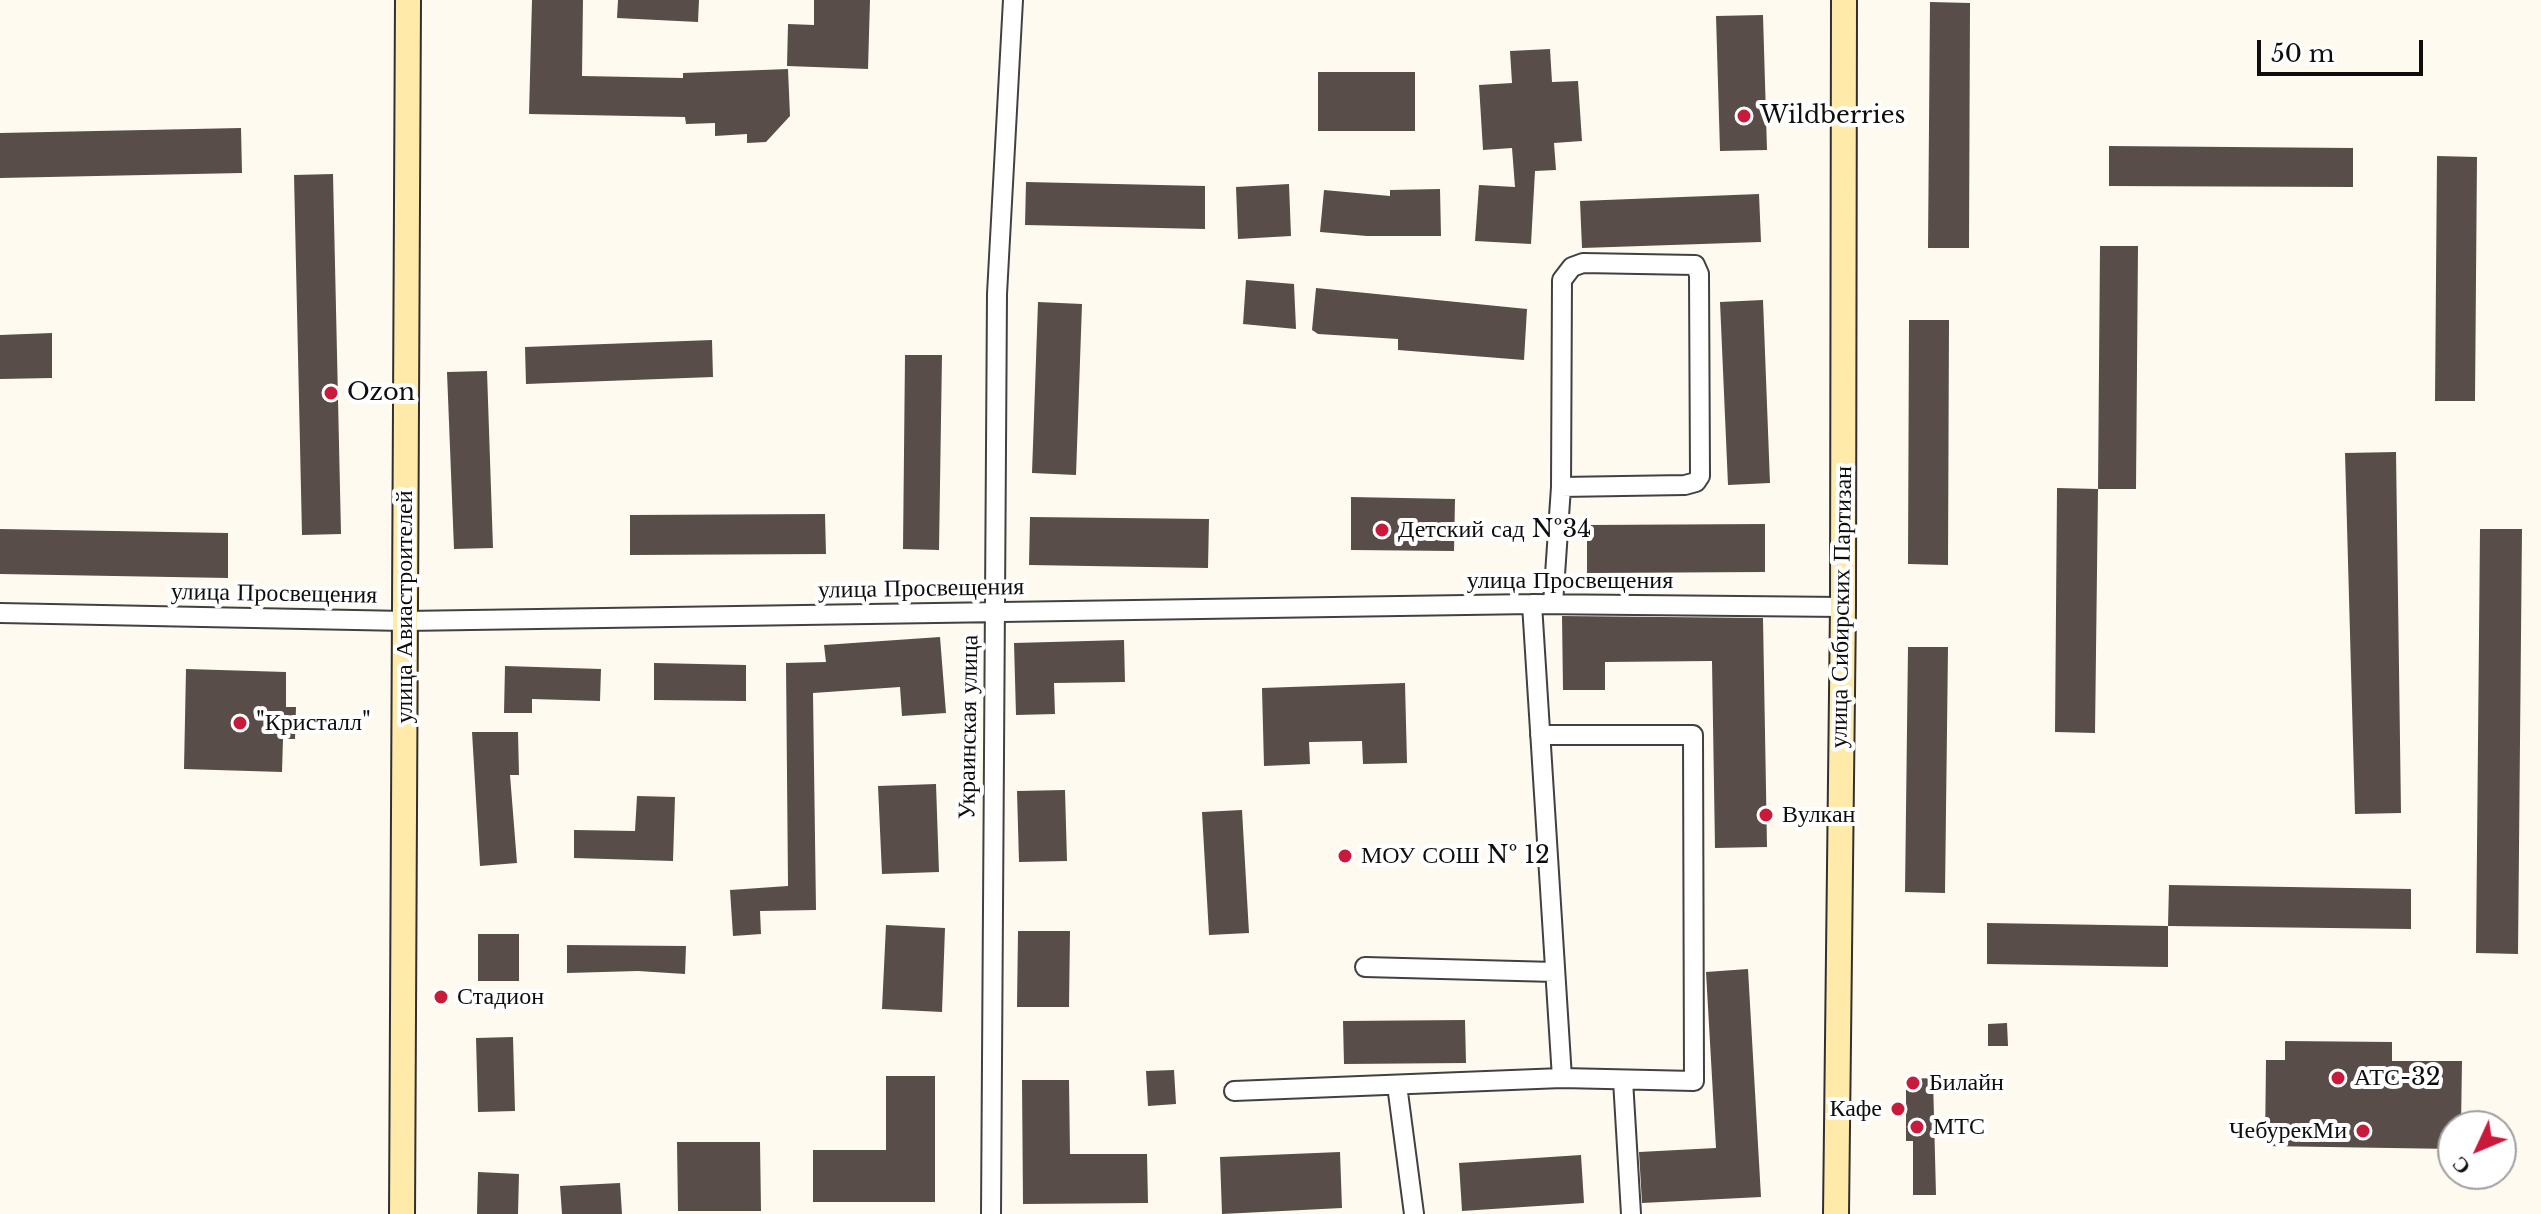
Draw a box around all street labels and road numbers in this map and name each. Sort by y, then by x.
street label: улица Сибирских Партизан [1825,466,1859,748]
street label: улица Авиастроителей [391,490,419,724]
street label: улица Просвещения [1467,567,1673,595]
street label: улица Просвещения [818,573,1024,605]
street label: улица Просвещения [171,578,377,610]
street label: Украинская улица [953,634,985,820]

